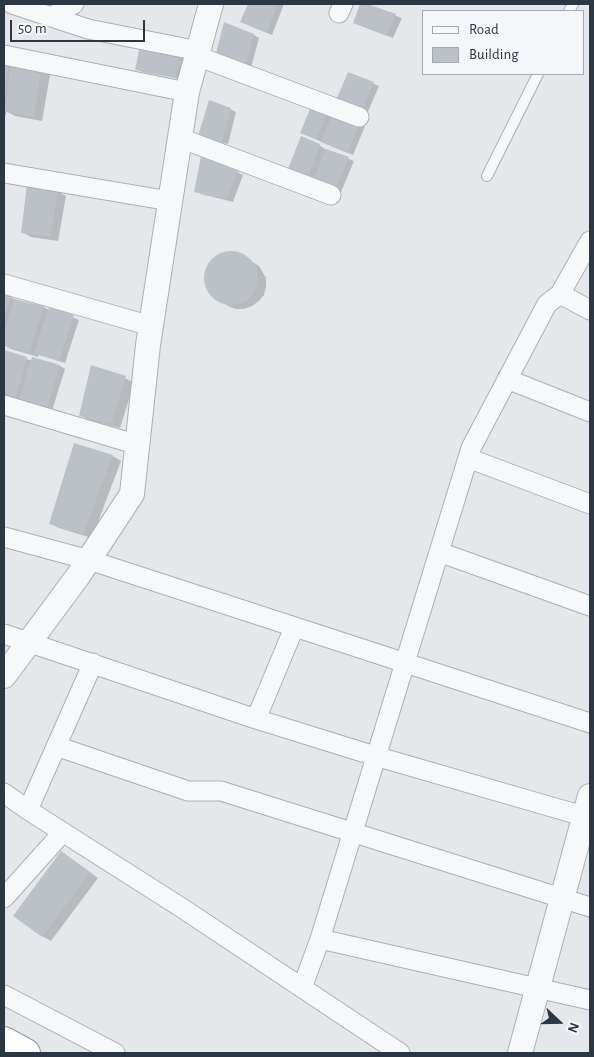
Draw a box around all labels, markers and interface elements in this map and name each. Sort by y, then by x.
scale bar [12,10,148,42]
legend [422,10,584,75]
text: 50 m [18,21,47,36]
text: Road [469,22,499,37]
text: Building [469,47,519,62]
north arrow [534,997,584,1047]
text: N [565,1020,581,1034]

